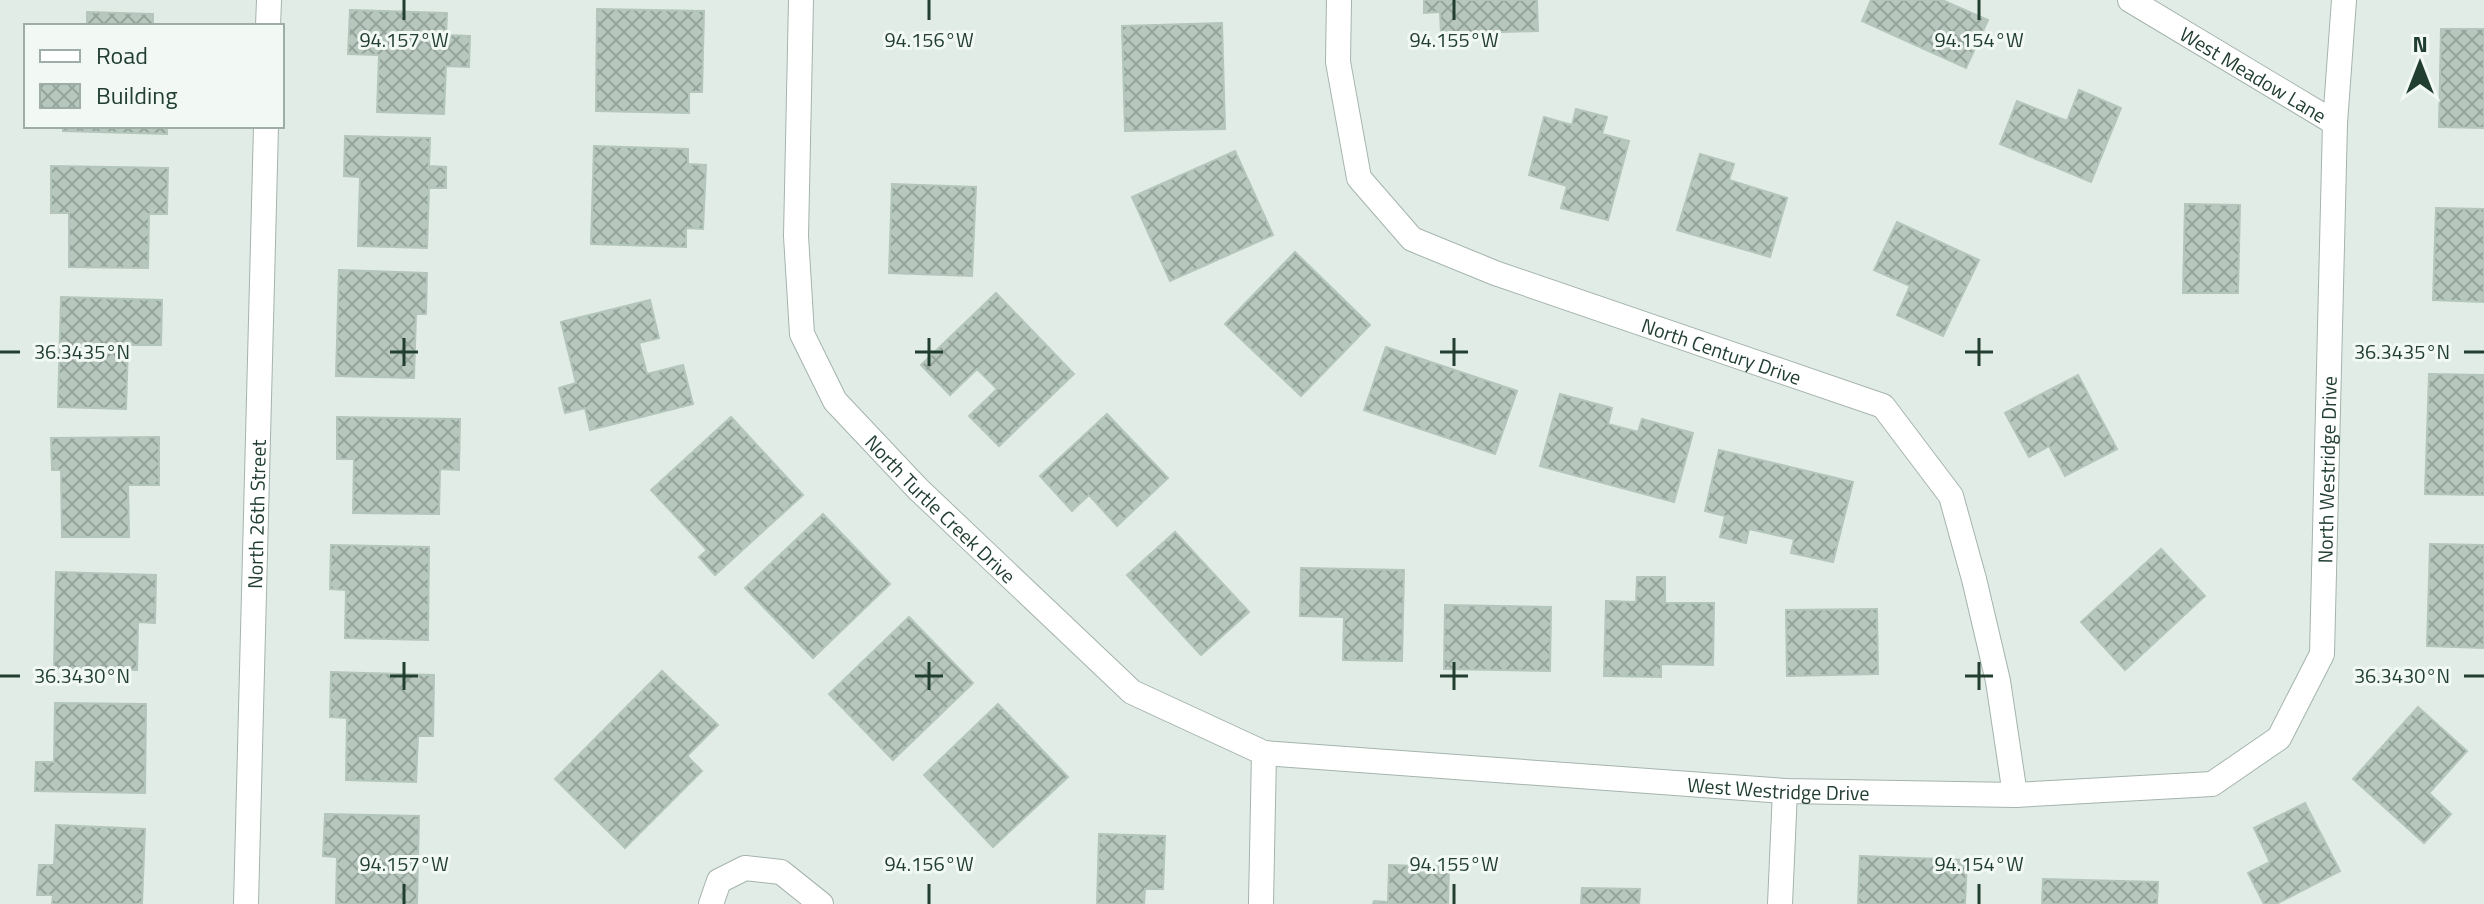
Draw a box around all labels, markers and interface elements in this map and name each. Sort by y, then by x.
street label: West Meadow Lane [2174,18,2333,130]
legend [24,24,284,128]
text: 94.157°W [359,24,449,55]
text: 94.156°W [884,24,974,55]
text: 94.155°W [1409,24,1499,55]
text: 94.154°W [1934,24,2024,55]
north arrow [2380,24,2460,104]
text: N [2412,27,2428,61]
text: Road [96,37,148,73]
text: Building [96,77,178,113]
street label: North Century Drive [1638,309,1806,392]
text: 36.3435°N [34,336,130,367]
text: 36.3435°N [2354,336,2450,367]
street label: North Westridge Drive [2309,376,2344,564]
street label: North Turtle Creek Drive [858,427,1023,590]
street label: North 26th Street [239,439,273,589]
text: 36.3430°N [34,660,130,691]
text: 36.3430°N [2354,660,2450,691]
street label: West Westridge Drive [1686,768,1870,808]
text: 94.157°W [359,848,449,879]
text: 94.156°W [884,848,974,879]
text: 94.155°W [1409,848,1499,879]
text: 94.154°W [1934,848,2024,879]

